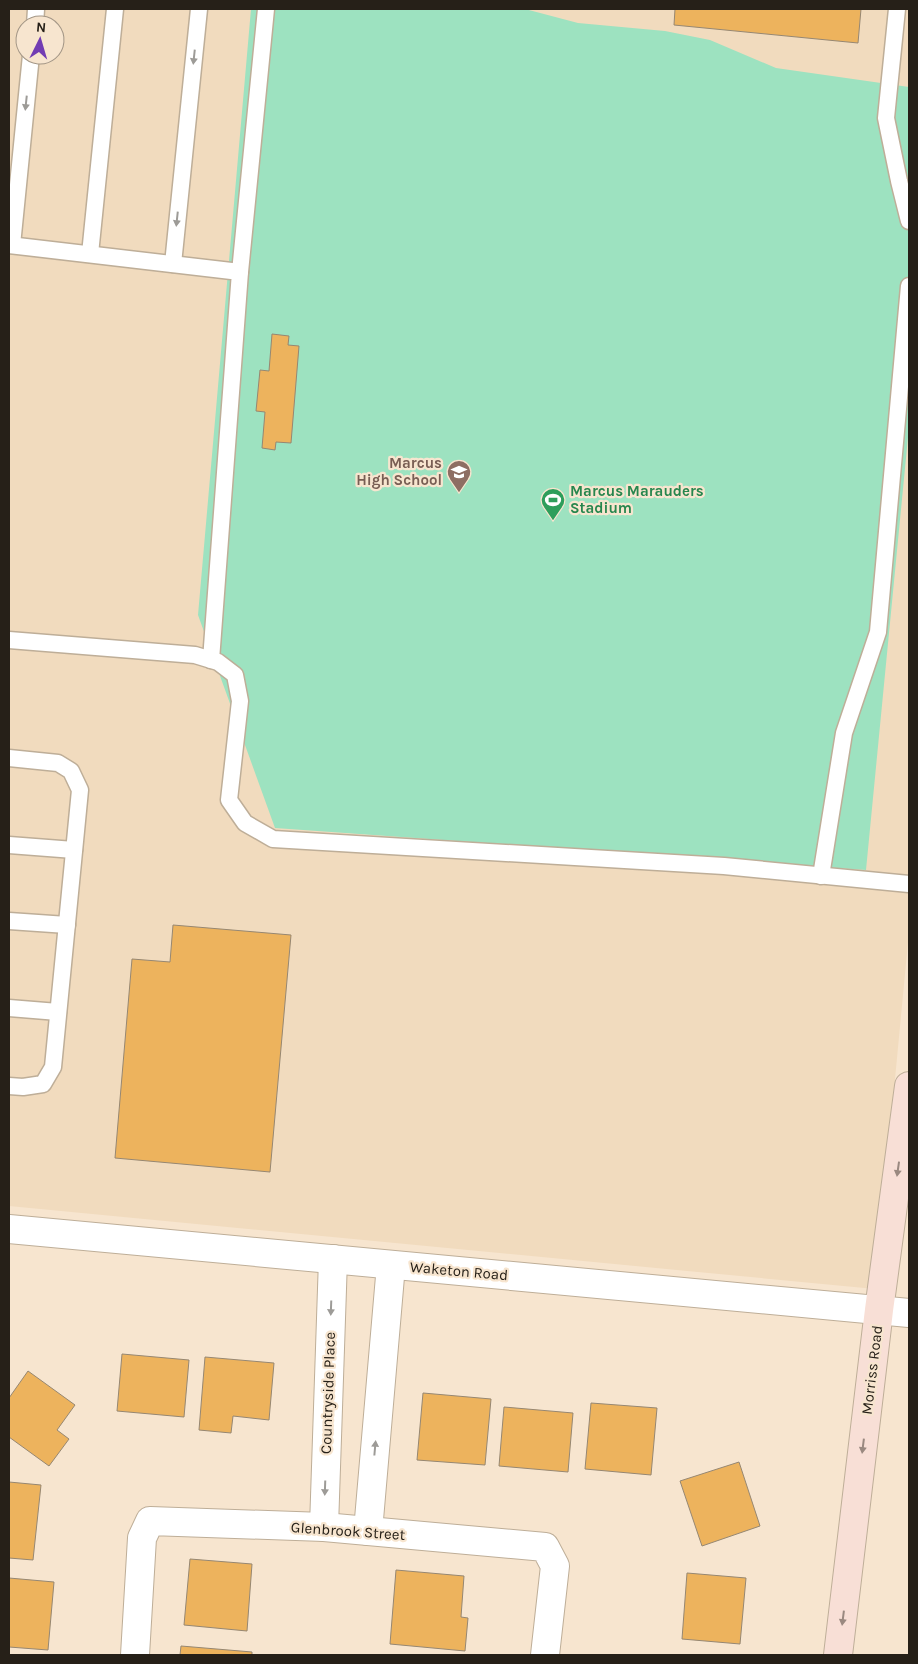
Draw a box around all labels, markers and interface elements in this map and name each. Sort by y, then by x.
north arrow [15,15,65,65]
text: N [35,19,47,36]
one-way arrow [189,50,197,66]
one-way arrow [22,96,30,112]
one-way arrow [173,211,181,227]
place label: Marcus High School [356,454,442,489]
school or university icon: Marcus High School [446,459,472,493]
place label: Marcus Marauders Stadium [570,482,704,517]
sports icon: Marcus Marauders Stadium [540,487,566,521]
one-way arrow [894,1161,902,1177]
street label: Waketon Road [409,1258,509,1284]
one-way arrow [327,1300,335,1316]
street label: Morriss Road [858,1324,886,1416]
street label: Countryside Place [317,1332,339,1454]
one-way arrow [859,1438,867,1454]
one-way arrow [371,1439,379,1455]
one-way arrow [321,1480,329,1496]
street label: Glenbrook Street [290,1518,406,1544]
one-way arrow [839,1610,847,1626]

